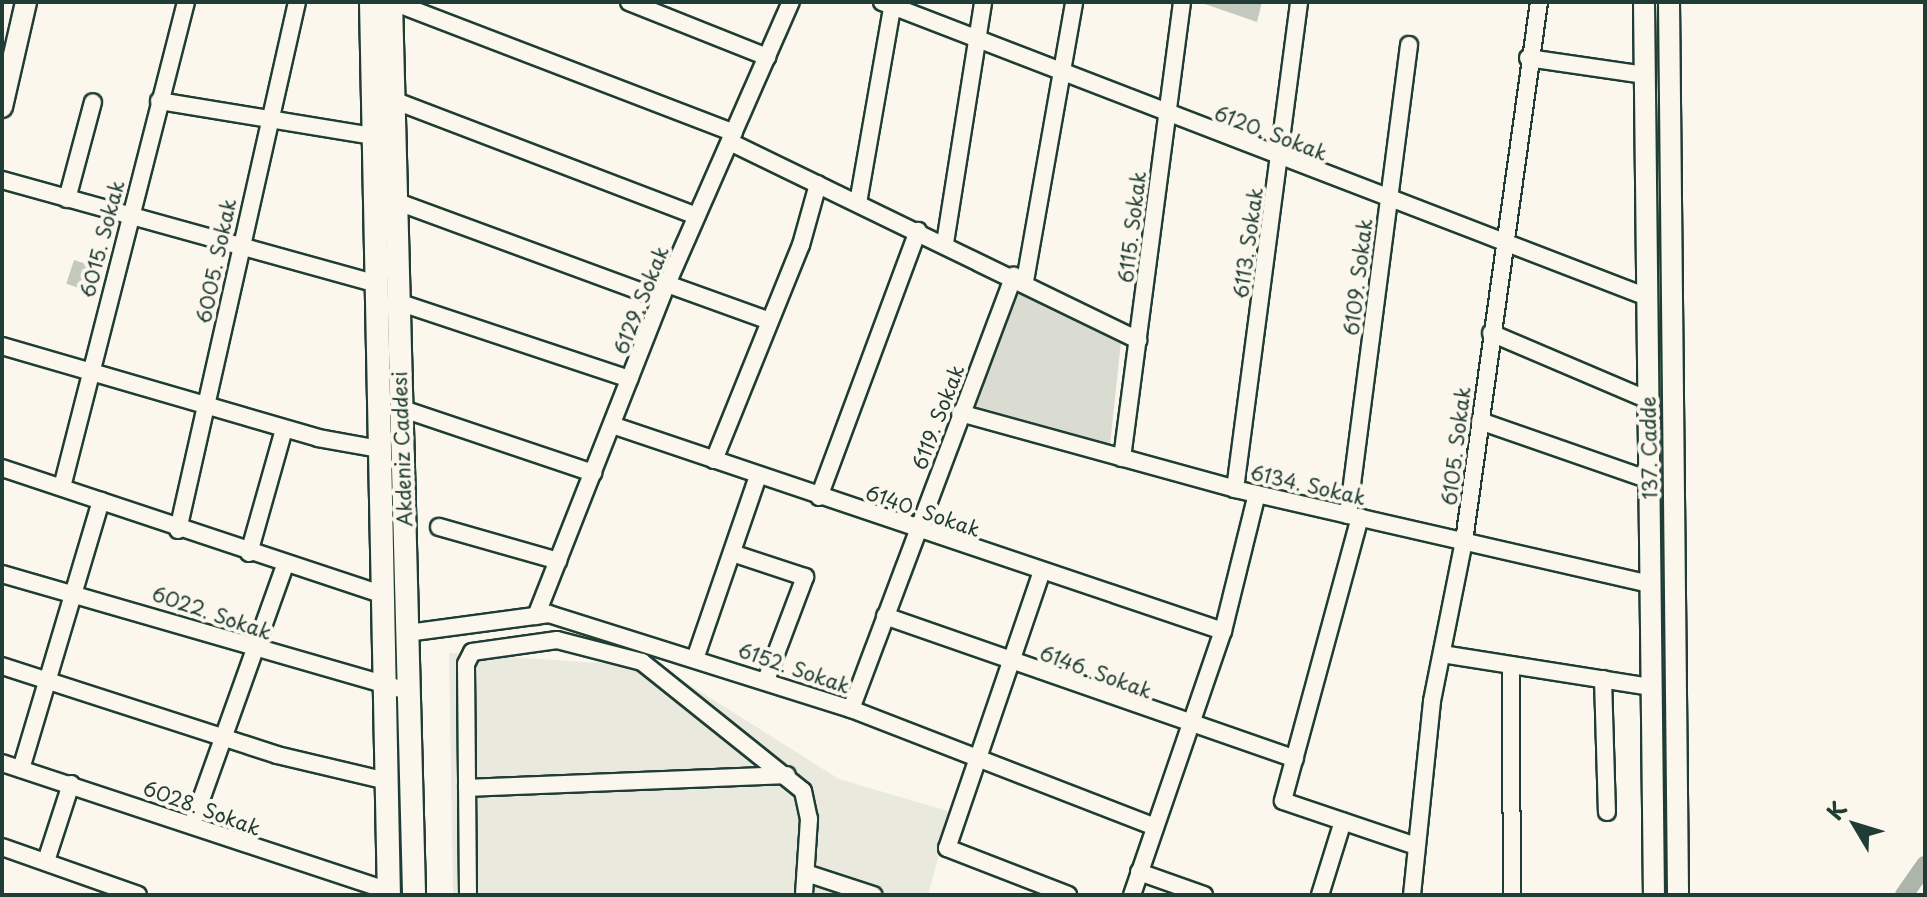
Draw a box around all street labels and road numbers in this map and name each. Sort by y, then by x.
street label: 6120. Sokak [1211,100,1331,166]
street label: 6115. Sokak [1113,169,1151,285]
street label: 6015. Sokak [75,177,129,301]
street label: 6113. Sokak [1228,185,1268,301]
street label: 6005. Sokak [191,196,241,326]
street label: 6109. Sokak [1339,217,1377,337]
street label: 6129. Sokak [608,241,674,359]
street label: 6119. Sokak [907,361,969,473]
street label: Akdeniz Caddesi [387,371,417,527]
street label: 6105. Sokak [1437,385,1475,507]
street label: 137. Cadde [1636,396,1662,500]
street label: 6134. Sokak [1247,460,1369,510]
street label: 6140. Sokak [862,480,984,542]
street label: 6022. Sokak [149,581,275,645]
street label: 6152. Sokak [734,637,854,699]
street label: 6146. Sokak [1036,640,1156,704]
street label: 6028. Sokak [139,775,265,841]

